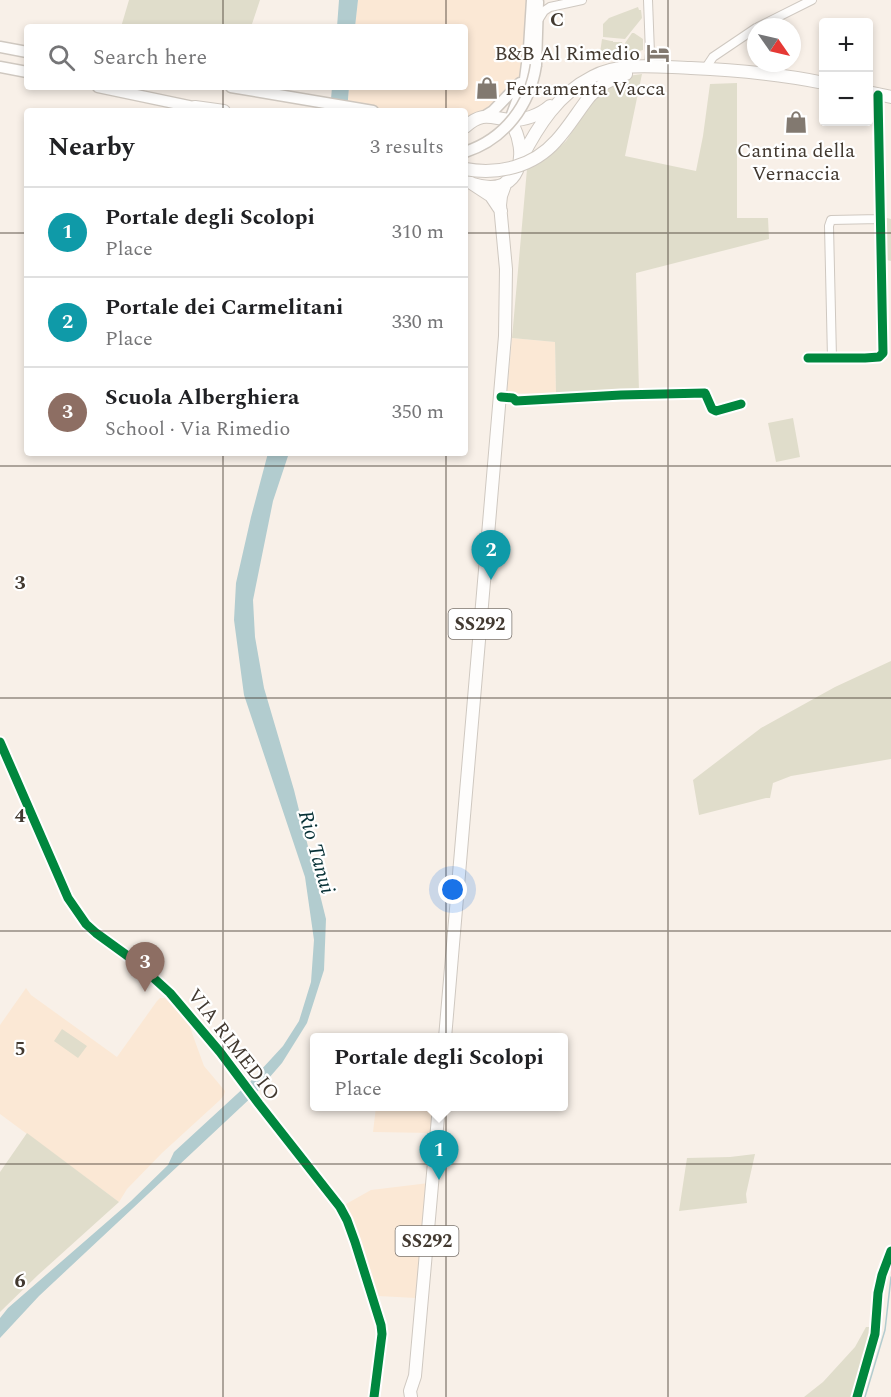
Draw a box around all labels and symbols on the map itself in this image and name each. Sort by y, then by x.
text: C [550,5,564,35]
north arrow [747,18,801,72]
place label: B&B Al Rimedio [495,39,640,69]
hotel icon: B&B Al Rimedio [645,40,671,66]
place label: Ferramenta Vacca [505,74,665,104]
shop icon: Ferramenta Vacca [474,75,500,101]
shop icon: Cantina della Vernaccia [783,109,809,135]
place label: Cantina della Vernaccia [737,136,855,189]
pin: 2 [472,530,510,580]
text: 3 [14,568,26,598]
road number: SS292 [448,609,512,639]
text: 4 [14,801,26,831]
water label: Rio Tanui [289,807,343,898]
your location [438,875,467,904]
pin: 3 [126,942,164,992]
street label: VIA RIMEDIO [180,982,287,1107]
text: 5 [14,1034,26,1064]
pin: 1 [420,1130,458,1180]
road number: SS292 [396,1226,458,1256]
text: 6 [14,1266,26,1296]

